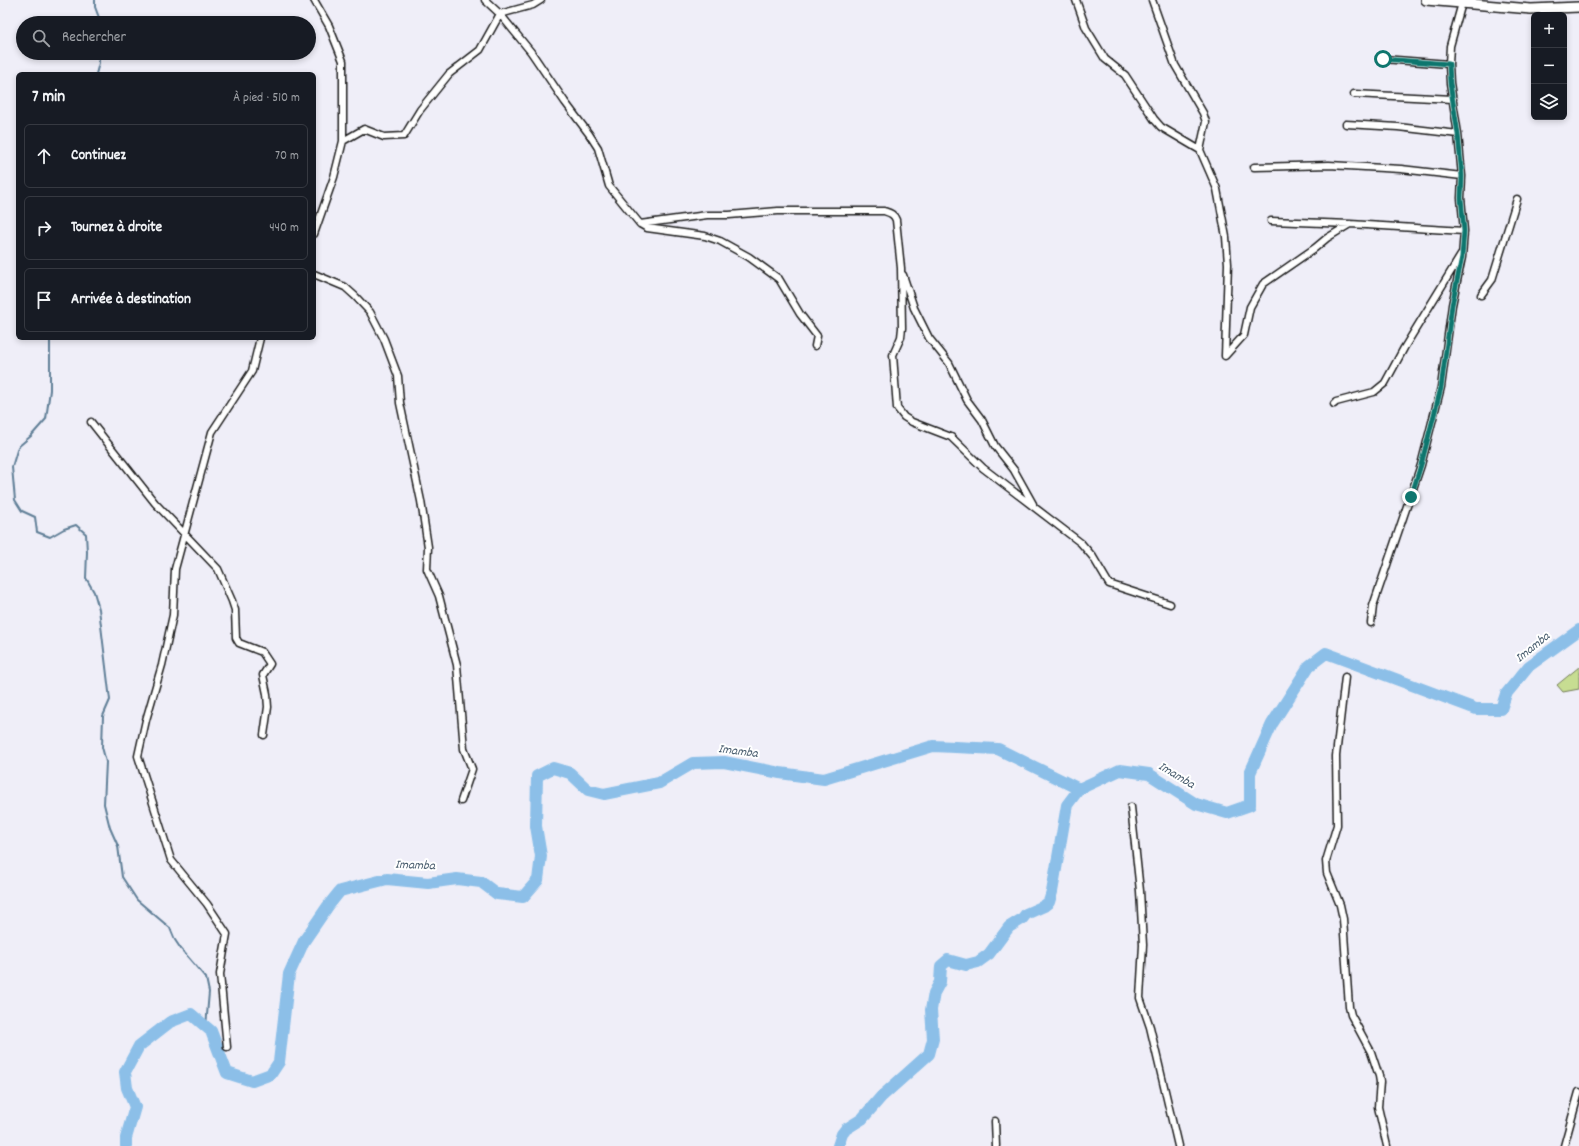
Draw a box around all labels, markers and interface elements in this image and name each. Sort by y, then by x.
map controls [1531,12,1567,120]
button: + [1531,12,1567,48]
search box [16,16,316,60]
icon: search [30,27,52,49]
text: Rechercher [62,27,126,49]
button: − [1531,48,1567,84]
route start [1374,50,1392,68]
button: layers [1531,84,1567,120]
text: 7 min [32,86,65,110]
text: À pied · 510 m [233,89,300,108]
icon: ahead [33,145,55,167]
text: Continuez [71,145,126,167]
text: 70 m [275,147,299,166]
icon: right [33,217,55,239]
text: Tournez à droite [71,217,162,239]
text: 440 m [269,219,299,238]
icon: arrive [33,289,55,311]
text: Arrivée à destination [71,289,191,311]
route end [1402,488,1420,506]
water label: Imamba [1512,628,1555,668]
water label: Imamba [717,740,760,764]
water label: Imamba [1154,758,1199,795]
water label: Imamba [395,856,436,876]

